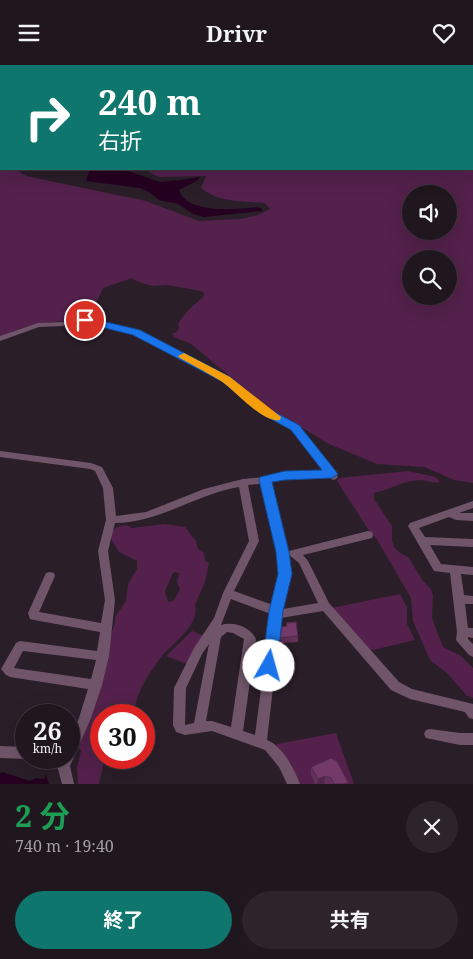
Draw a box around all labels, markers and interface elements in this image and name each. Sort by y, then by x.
text: Drivr [206,18,267,48]
icon: menu [15,19,43,47]
icon: heart [430,19,458,47]
text: 240 m [98,78,201,125]
icon: right [15,85,80,150]
text: 右折 [98,125,142,155]
map controls [402,185,457,305]
button: sound [402,185,457,240]
button: search [402,250,457,305]
pin [64,299,106,341]
icon: arrive [71,306,99,334]
position arrow [242,639,294,691]
speed limit sign: 30 [90,704,155,769]
text: 26 [33,713,62,747]
text: km/h [33,740,62,757]
text: 2 分 [15,795,70,836]
button: close [406,801,458,853]
text: 740 m · 19:40 [15,835,114,857]
button: 終了 [15,891,232,949]
button: 共有 [242,891,458,949]

